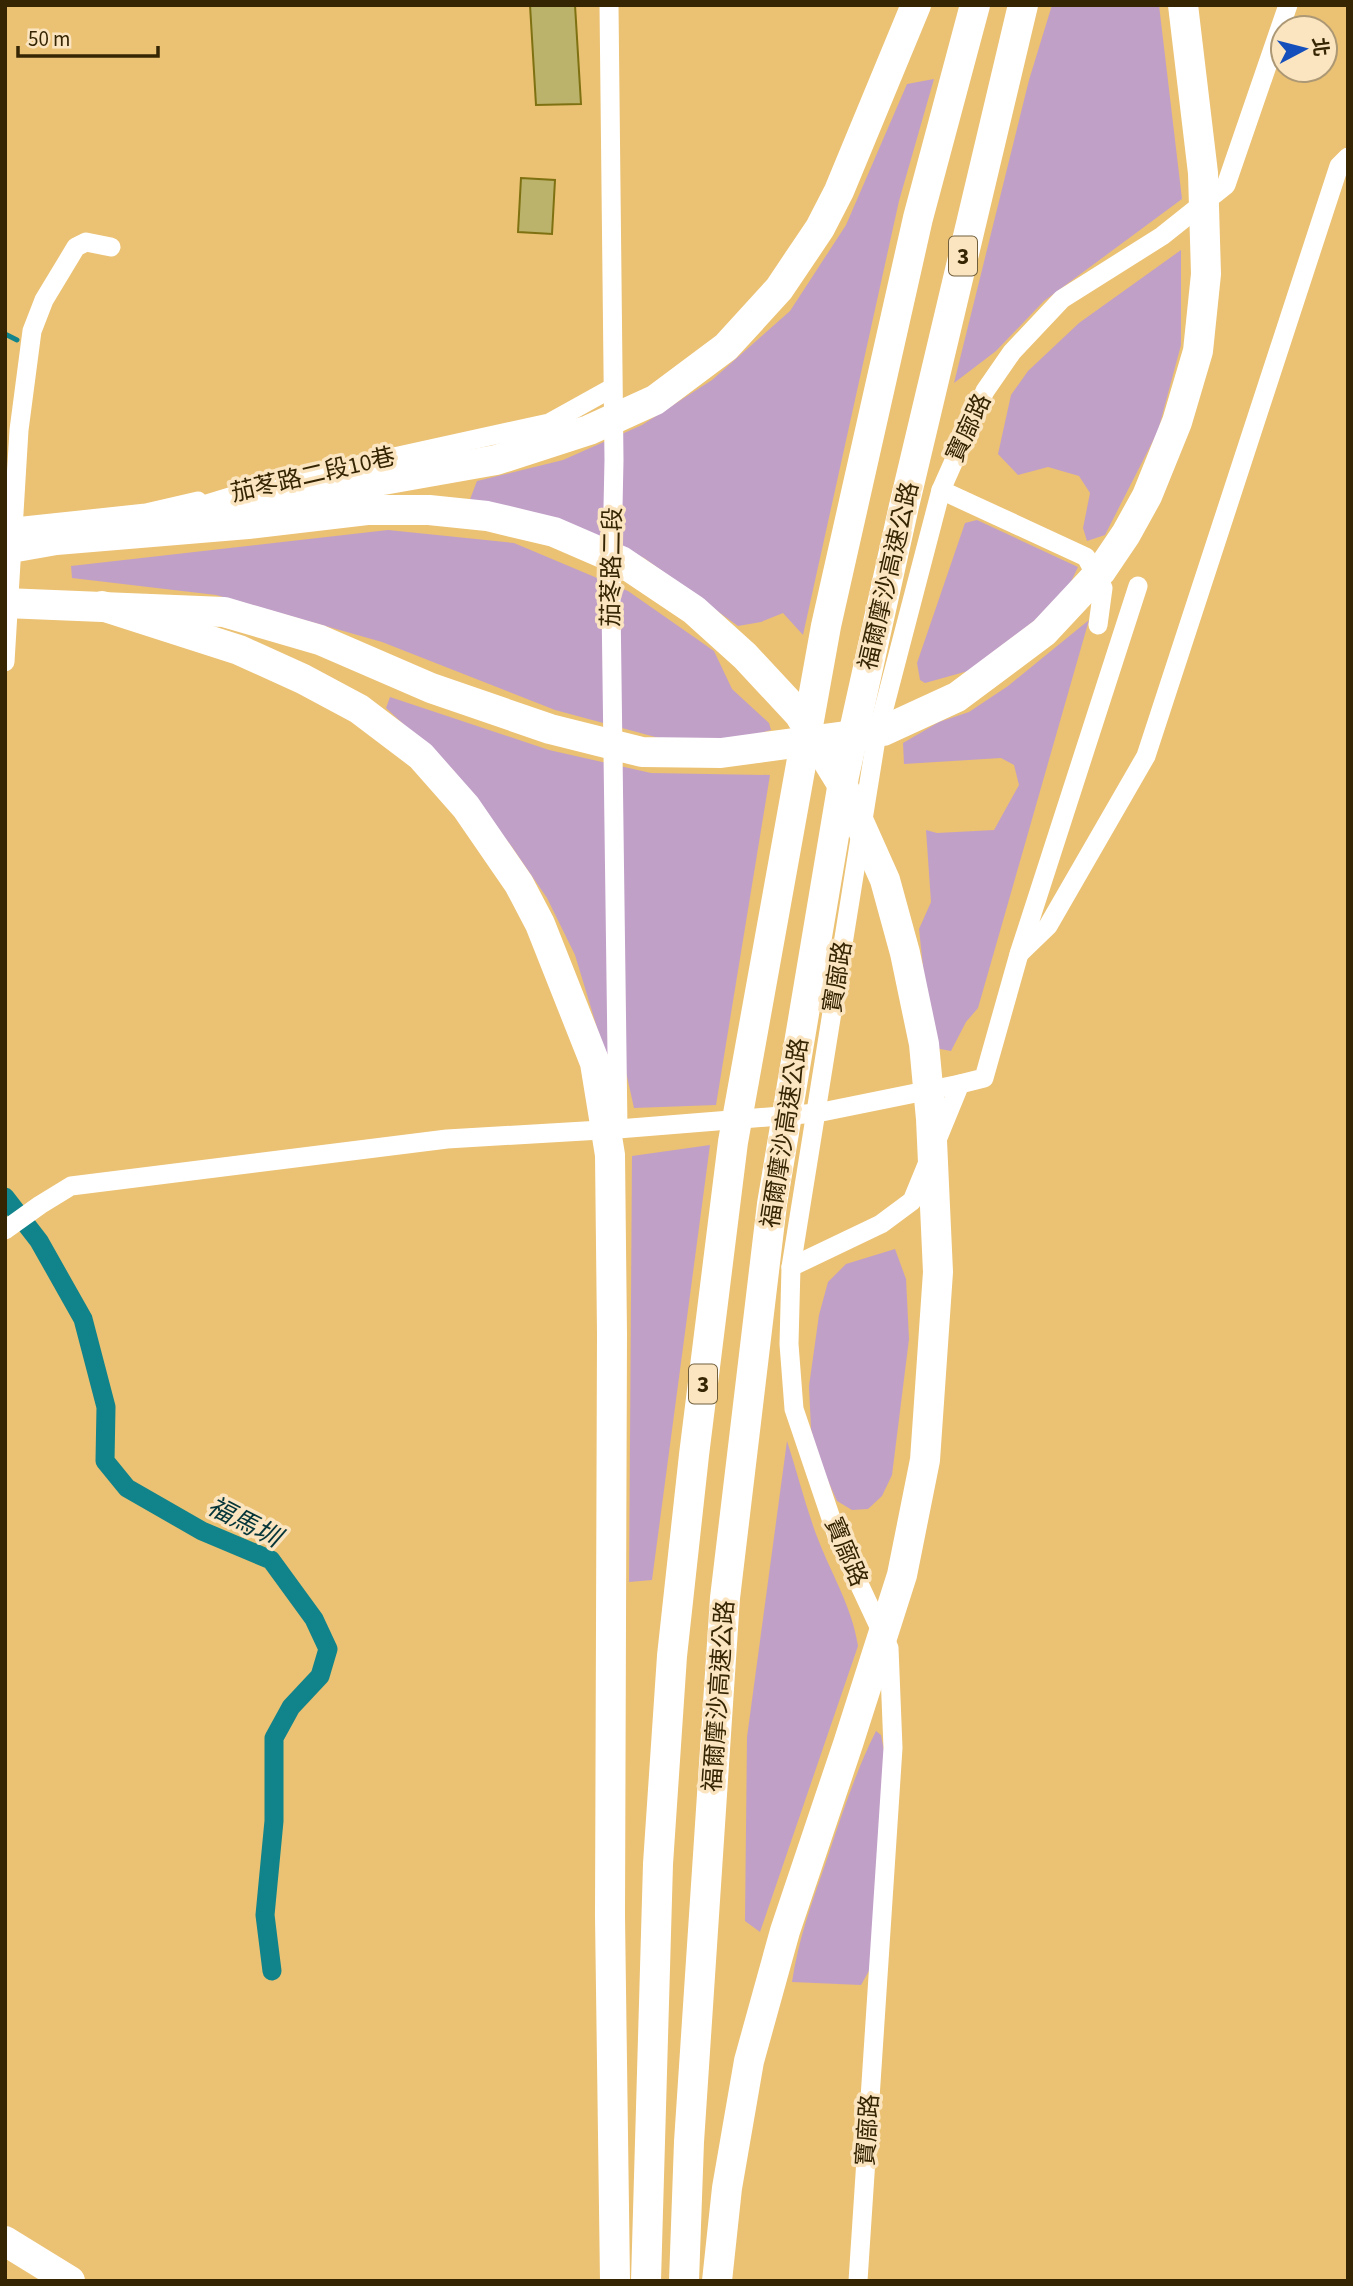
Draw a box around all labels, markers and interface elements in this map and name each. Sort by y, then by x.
scale bar [18,14,158,58]
north arrow [1269,14,1339,84]
text: 50 m [28,24,70,54]
text: 北 [1305,36,1334,58]
road number: 3 [949,236,977,276]
street label: 寶廍路 [938,388,1000,468]
street label: 茄苳路二段10巷 [227,439,399,511]
street label: 福爾摩沙高速公路 [850,479,928,673]
street label: 茄苳路二段 [593,507,631,627]
street label: 寶廍路 [815,939,861,1015]
street label: 福爾摩沙高速公路 [753,1035,817,1231]
road number: 3 [689,1364,717,1404]
water label: 福馬圳 [201,1488,291,1558]
street label: 寶廍路 [816,1512,876,1592]
street label: 福爾摩沙高速公路 [695,1599,743,1793]
street label: 寶廍路 [848,2093,888,2167]

